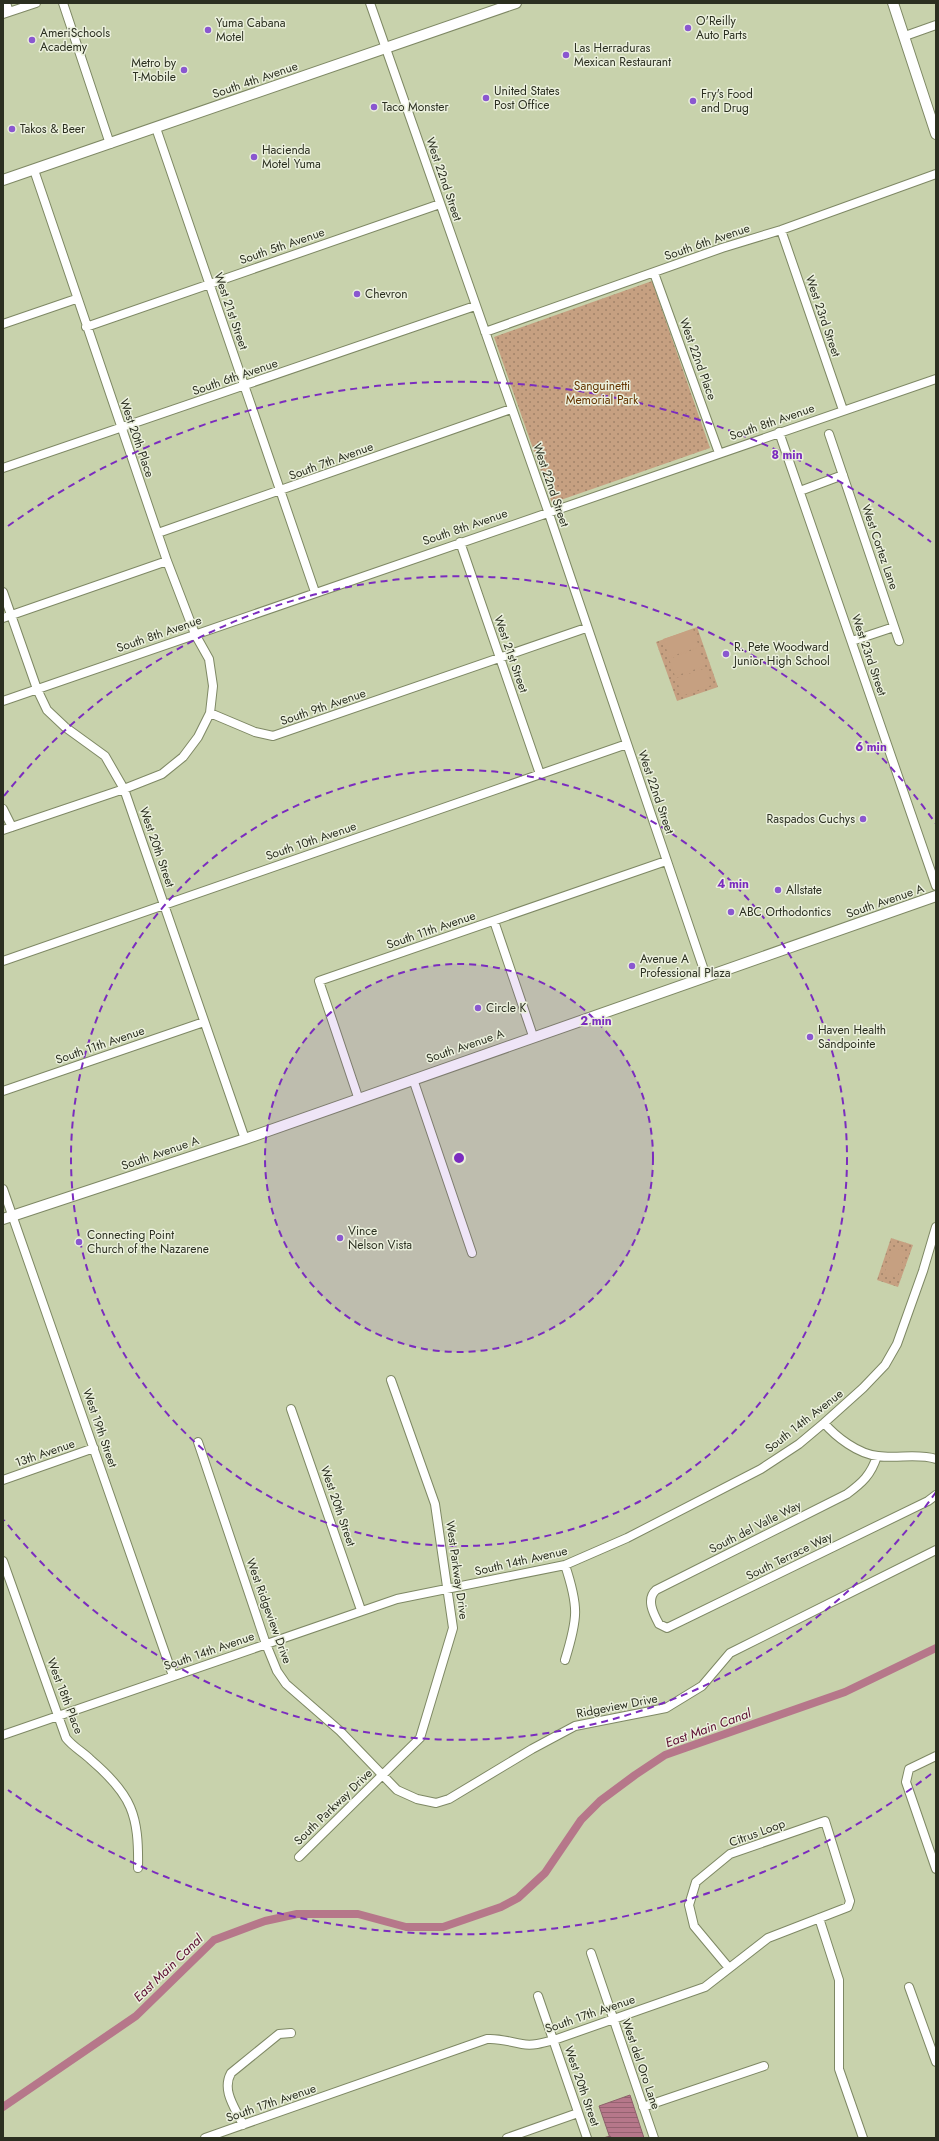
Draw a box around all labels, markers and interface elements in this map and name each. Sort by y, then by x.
place label: O'Reilly Auto Parts [696,12,747,44]
place label: Yuma Cabana Motel [216,14,286,46]
marker: O'Reilly Auto Parts [683,23,693,33]
place label: AmeriSchools Academy [40,24,110,56]
marker: Yuma Cabana Motel [203,25,213,35]
marker: AmeriSchools Academy [27,35,37,45]
place label: Las Herraduras Mexican Restaurant [574,39,671,71]
marker: Las Herraduras Mexican Restaurant [561,50,571,60]
place label: Metro by T-Mobile [131,54,177,86]
street label: South 4th Avenue [210,57,300,103]
marker: Metro by T-Mobile [179,65,189,75]
place label: United States Post Office [494,82,560,114]
place label: Fry's Food and Drug [701,85,753,117]
marker: United States Post Office [481,93,491,103]
marker: Fry's Food and Drug [688,96,698,106]
place label: Taco Monster [382,98,450,116]
marker: Taco Monster [369,102,379,112]
place label: Takos & Beer [20,120,86,138]
marker: Takos & Beer [7,124,17,134]
street label: West 22nd Street [421,135,467,223]
place label: Hacienda Motel Yuma [262,141,321,173]
marker: Hacienda Motel Yuma [249,152,259,162]
street label: South 6th Avenue [662,219,752,265]
street label: South 5th Avenue [237,223,327,269]
street label: West 21st Street [209,270,253,352]
street label: West 23rd Street [801,273,845,359]
place label: Chevron [365,285,408,303]
marker: Chevron [352,289,362,299]
street label: West 22nd Place [675,316,721,402]
street label: South 6th Avenue [190,354,280,400]
park label: Sanguinetti Memorial Park [566,377,639,409]
street label: West 20th Place [115,396,159,480]
street label: South 8th Avenue [727,399,817,445]
street label: South 7th Avenue [286,437,376,485]
street label: West 22nd Street [528,441,574,529]
text: 8 min [771,446,803,464]
street label: West Cortez Lane [857,502,903,592]
street label: South 8th Avenue [420,504,510,550]
street label: South 8th Avenue [114,611,204,657]
street label: West 23rd Street [847,612,891,698]
street label: West 21st Street [489,613,533,695]
place label: R. Pete Woodward Junior High School [732,638,830,670]
marker: R. Pete Woodward Junior High School [721,649,731,659]
street label: South 9th Avenue [278,684,368,730]
text: 6 min [855,738,887,756]
street label: West 22nd Street [633,748,679,836]
street label: West 20th Street [135,804,179,890]
place label: Raspados Cuchys [767,810,855,828]
marker: Raspados Cuchys [858,814,868,824]
street label: South 10th Avenue [263,817,359,865]
text: 4 min [717,875,749,893]
street label: South Avenue A [844,879,926,923]
place label: Allstate [786,881,822,899]
marker: Allstate [773,885,783,895]
place label: ABC Orthodontics [739,903,831,921]
street label: South 11th Avenue [384,906,478,954]
marker: ABC Orthodontics [726,907,736,917]
place label: Avenue A Professional Plaza [640,950,731,982]
marker: Avenue A Professional Plaza [627,961,637,971]
place label: Circle K [486,999,527,1017]
marker: Circle K [473,1003,483,1013]
text: 2 min [580,1012,612,1030]
street label: South 11th Avenue [53,1021,147,1069]
place label: Haven Health Sandpointe [818,1021,886,1053]
street label: South Avenue A [424,1024,506,1068]
marker: Haven Health Sandpointe [805,1032,815,1042]
street label: South Avenue A [119,1131,201,1175]
centre of rings [452,1151,466,1165]
place label: Vince Nelson Vista [348,1222,412,1254]
place label: Connecting Point Church of the Nazarene [87,1226,209,1258]
marker: Vince Nelson Vista [335,1233,345,1243]
marker: Connecting Point Church of the Nazarene [74,1237,84,1247]
street label: South 14th Avenue [761,1385,847,1457]
street label: West 19th Street [78,1386,122,1470]
street label: 13th Avenue [13,1434,77,1472]
street label: West 20th Street [316,1463,360,1549]
street label: South del Valle Way [706,1496,805,1558]
street label: West Parkway Drive [441,1520,473,1620]
street label: South Terrace Way [743,1527,836,1585]
street label: South 14th Avenue [473,1542,569,1580]
street label: West Ridgeview Drive [242,1556,296,1666]
street label: South 14th Avenue [161,1627,257,1675]
street label: West 18th Place [42,1655,88,1737]
street label: Ridgeview Drive [575,1689,659,1723]
water label: East Main Canal [663,1703,755,1752]
street label: South Parkway Drive [290,1765,376,1849]
street label: Citrus Loop [726,1814,788,1851]
water label: East Main Canal [129,1929,208,2006]
street label: South 17th Avenue [543,1990,637,2038]
street label: West del Oro Lane [617,2016,665,2112]
street label: West 20th Street [560,2043,604,2129]
street label: South 17th Avenue [224,2079,318,2127]

